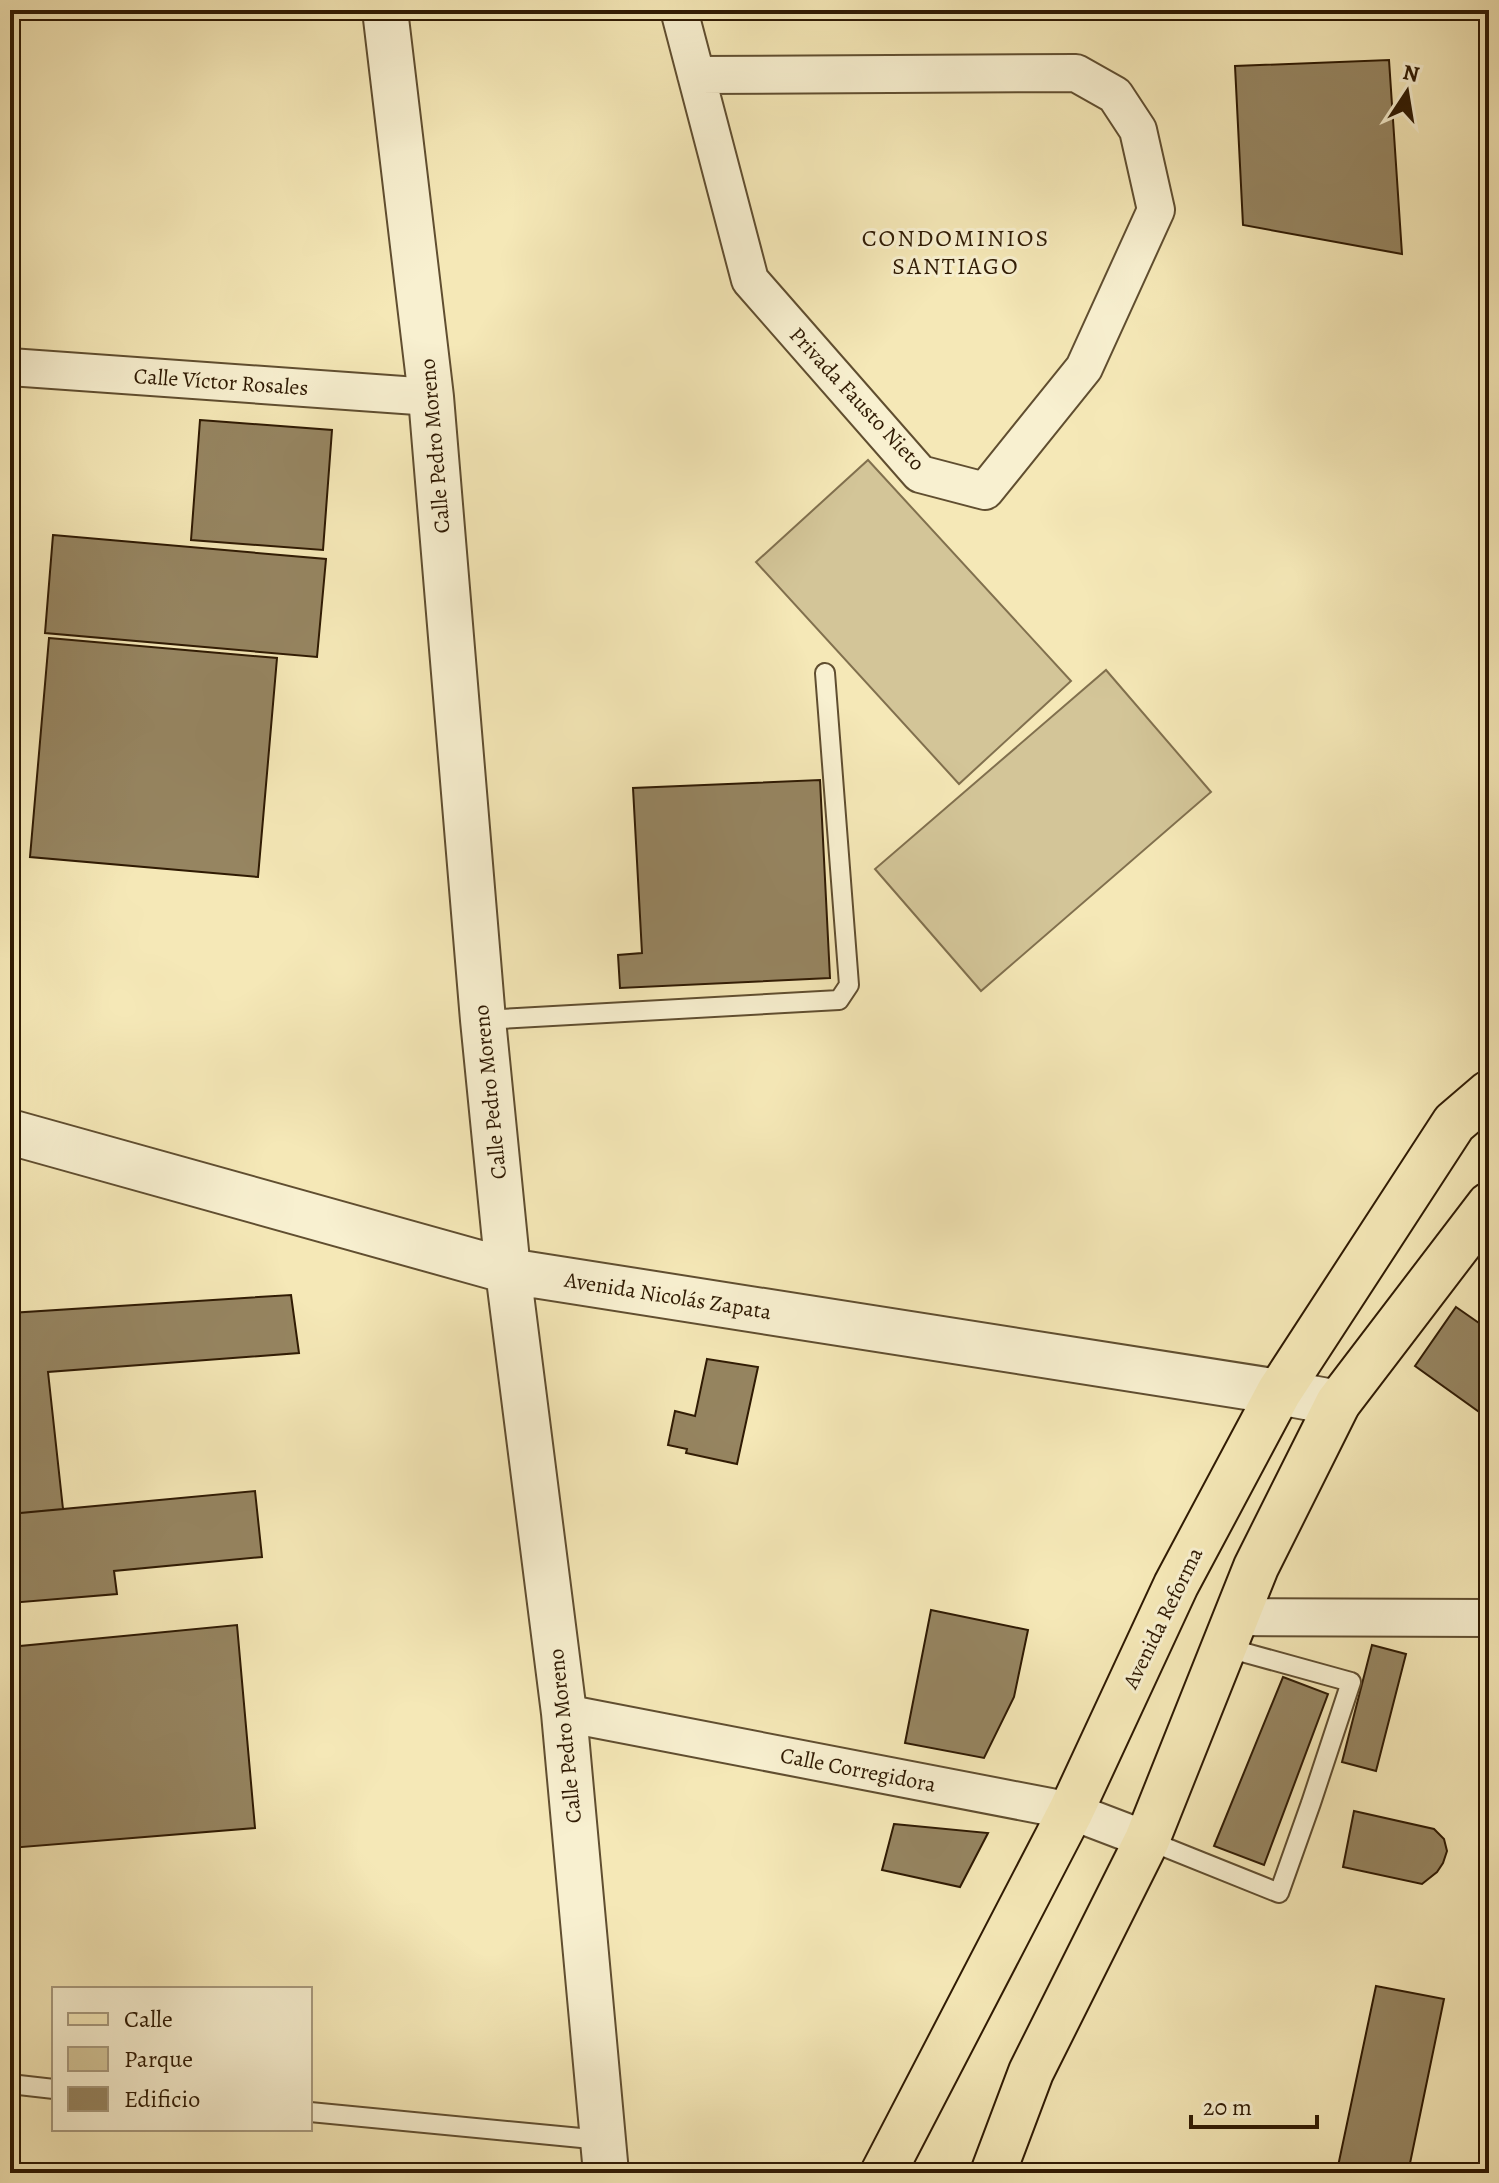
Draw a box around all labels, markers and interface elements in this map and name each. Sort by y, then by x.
north arrow [1367,52,1447,132]
text: N [1400,57,1422,90]
district label: CONDOMINIOS SANTIAGO [862,222,1050,282]
street label: Privada Fausto Nieto [782,321,932,477]
street label: Calle Pedro Moreno [412,357,458,535]
street label: Calle Víctor Rosales [133,361,309,403]
street label: Calle Pedro Moreno [466,1003,514,1181]
street label: Avenida Nicolás Zapata [561,1265,774,1327]
street label: Avenida Reforma [1115,1542,1211,1695]
street label: Calle Pedro Moreno [541,1647,589,1825]
street label: Calle Corregidora [778,1740,939,1800]
legend [52,1987,312,2131]
text: Calle [124,2003,173,2035]
text: Parque [124,2043,193,2075]
scale bar [1191,2079,1317,2129]
text: Edificio [124,2083,200,2115]
text: 20 m [1203,2091,1252,2123]

